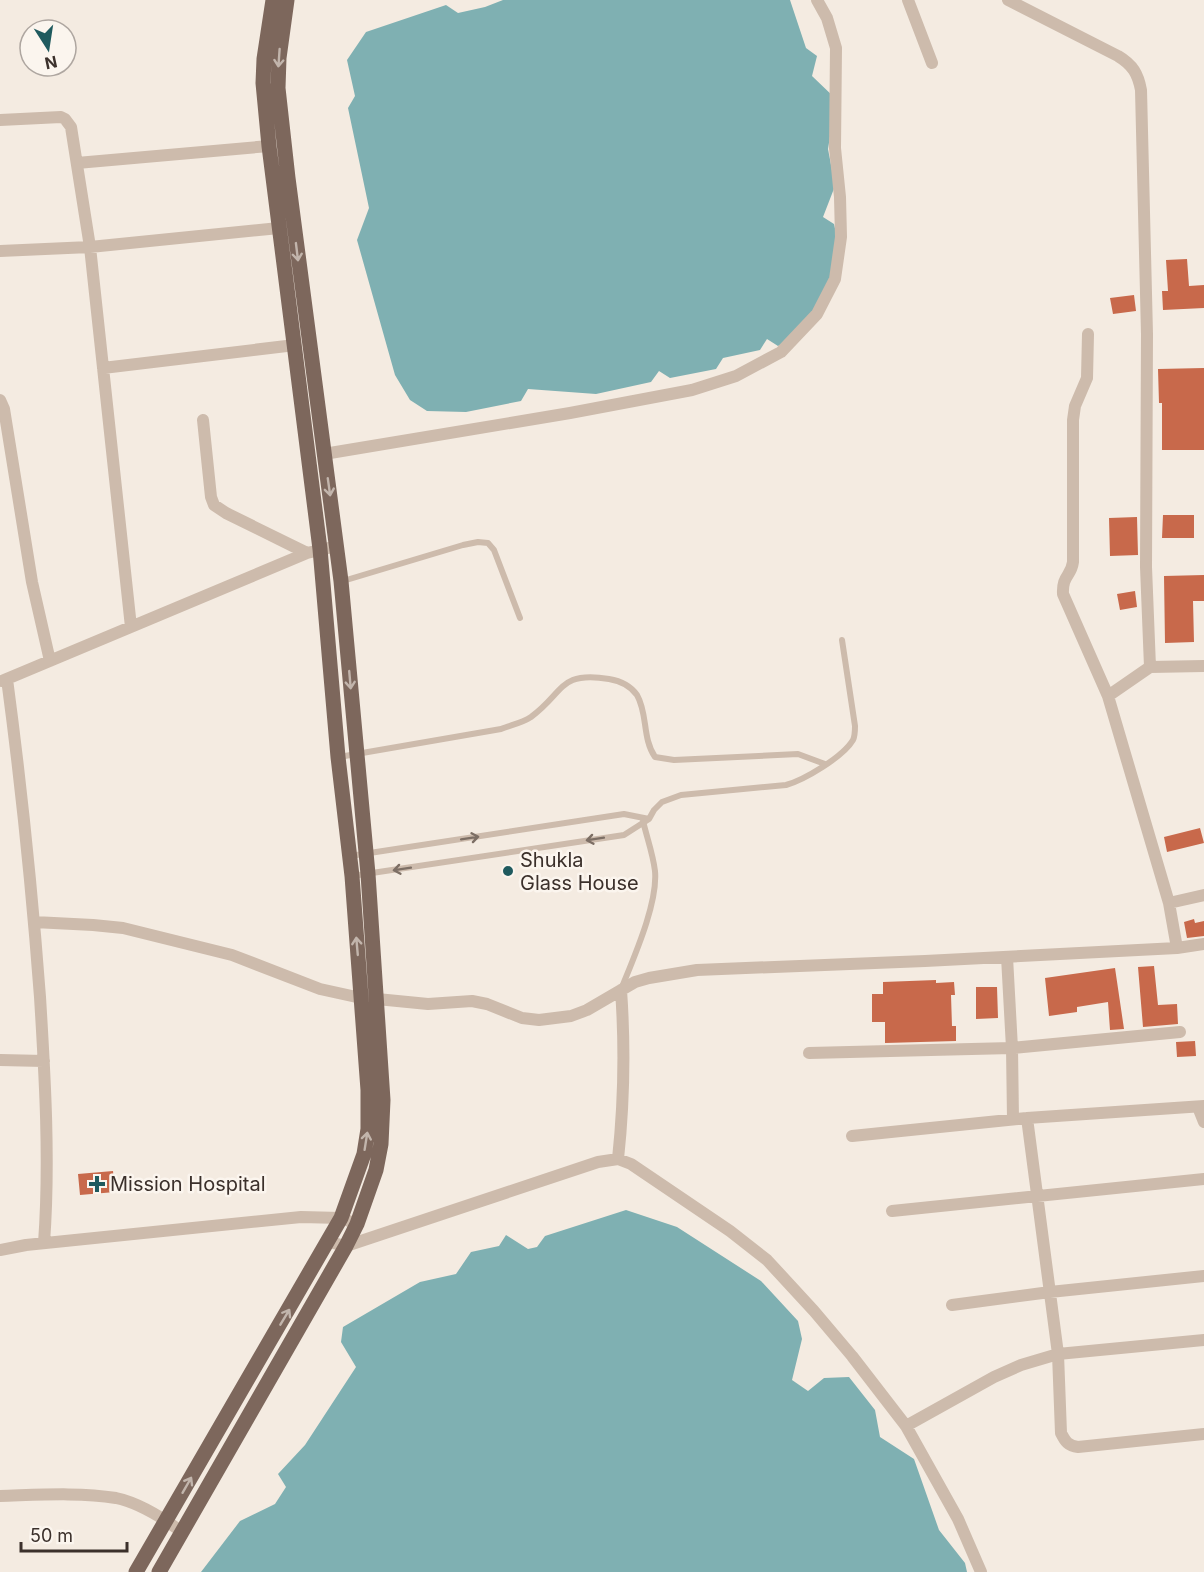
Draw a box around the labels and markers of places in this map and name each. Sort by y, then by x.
place label: Shukla Glass House [520,848,639,895]
marker: Shukla Glass House [501,864,515,878]
place label: Mission Hospital [110,1172,266,1196]
marker: Mission Hospital [88,1175,106,1193]

